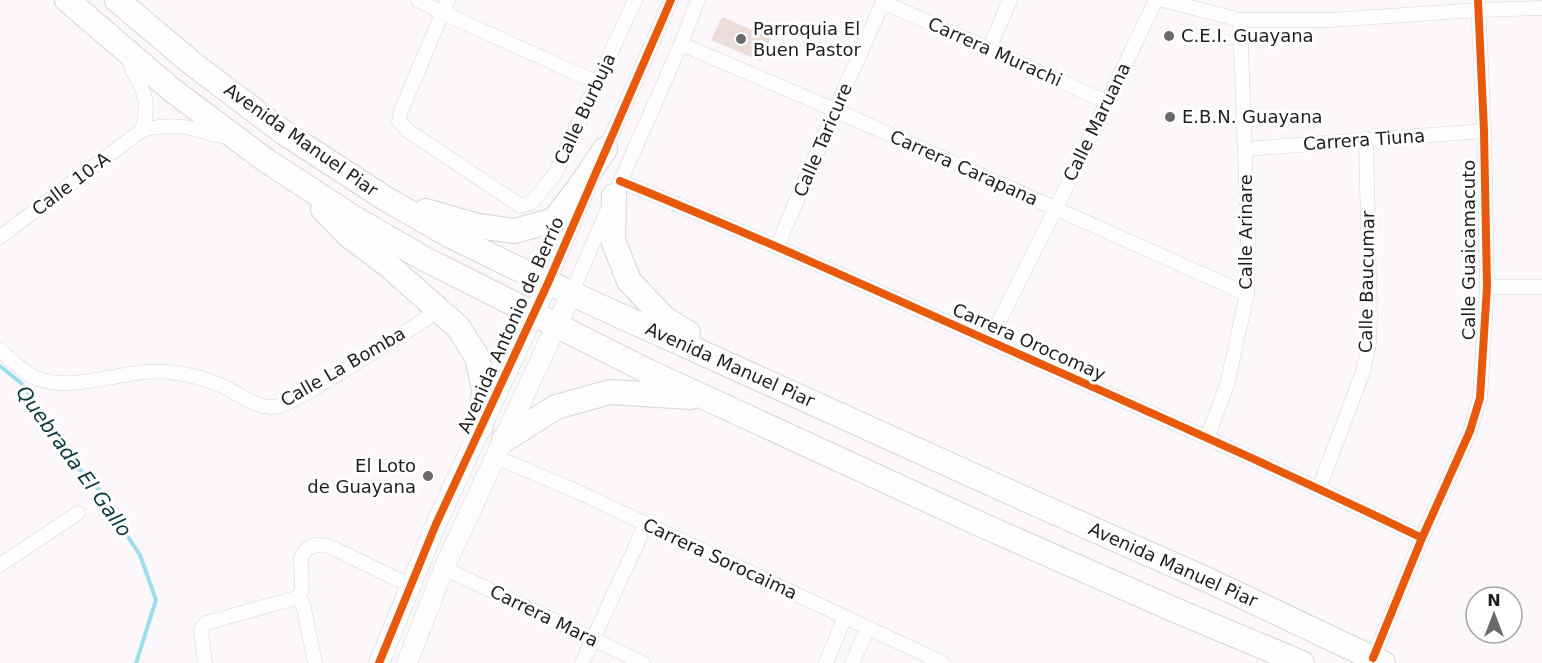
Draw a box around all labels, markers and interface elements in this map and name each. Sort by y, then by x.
street label: Carrera Murachi [925,13,1066,91]
place label: Parroquia El Buen Pastor [753,18,861,60]
place label: C.E.I. Guayana [1181,25,1314,46]
marker: C.E.I. Guayana [1162,29,1176,43]
marker: Parroquia El Buen Pastor [734,32,748,46]
street label: Calle Burbuja [550,50,620,168]
street label: Calle Maruana [1059,59,1134,184]
street label: Avenida Manuel Piar [220,79,383,201]
street label: Calle Taricure [789,80,856,200]
place label: E.B.N. Guayana [1182,106,1323,127]
marker: E.B.N. Guayana [1163,110,1177,124]
street label: Carrera Carapana [887,125,1041,210]
street label: Carrera Tiuna [1302,125,1426,154]
street label: Calle 10-A [28,147,114,220]
street label: Calle Guaicamacuto [1458,160,1479,340]
street label: Calle Arinare [1235,174,1256,290]
street label: Calle Baucumar [1355,210,1378,353]
street label: Avenida Antonio de Berrío [453,213,568,436]
street label: Carrera Orocomay [949,298,1109,385]
street label: Avenida Manuel Piar [643,318,818,412]
street label: Calle La Bomba [277,322,409,411]
water label: Quebrada El Gallo [11,381,137,541]
place label: El Loto de Guayana [307,455,416,497]
marker: El Loto de Guayana [421,469,435,483]
street label: Carrera Sorocaima [640,514,801,604]
street label: Avenida Manuel Piar [1086,518,1261,612]
street label: Carrera Mara [487,580,602,651]
north arrow [1464,585,1524,645]
text: N [1487,591,1501,610]

